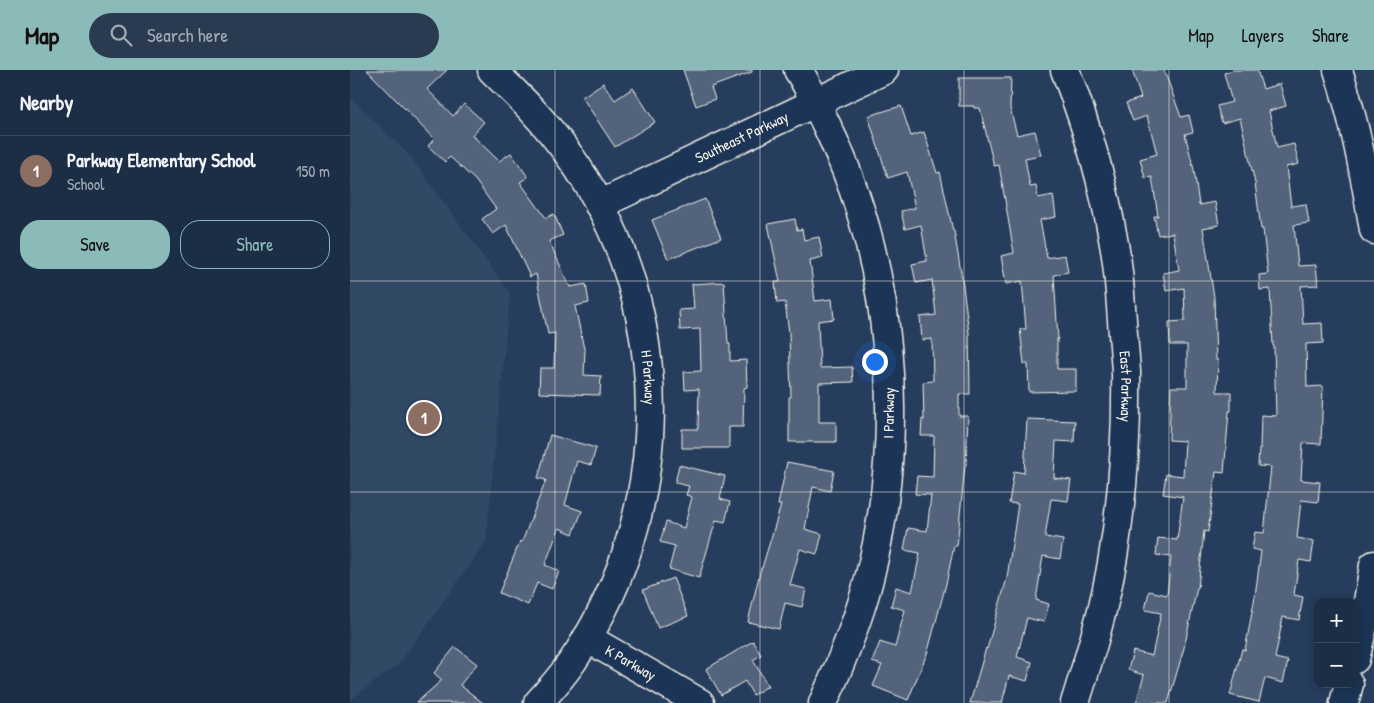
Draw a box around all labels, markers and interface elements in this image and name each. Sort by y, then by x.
search box [89,13,439,58]
text: Map [25,19,59,51]
icon: search [107,21,135,49]
text: Search here [147,22,228,48]
text: Map [1188,23,1214,48]
text: Layers [1242,23,1284,48]
text: Share [1312,23,1349,48]
text: Nearby [20,88,73,117]
street label: Southeast Parkway [691,106,792,168]
text: Parkway Elementary School [67,147,256,173]
text: 1 [33,160,39,182]
text: 150 m [296,160,330,182]
text: School [67,173,104,195]
button: Save [20,220,170,269]
button: Share [180,220,330,269]
street label: H Parkway [636,349,661,405]
your location [862,349,888,375]
street label: East Parkway [1114,350,1137,422]
street label: I Parkway [878,387,899,439]
pin: 1 [408,399,440,437]
map controls [1314,598,1359,688]
button: + [1314,598,1359,643]
street label: K Parkway [601,640,660,685]
button: − [1314,643,1359,688]

